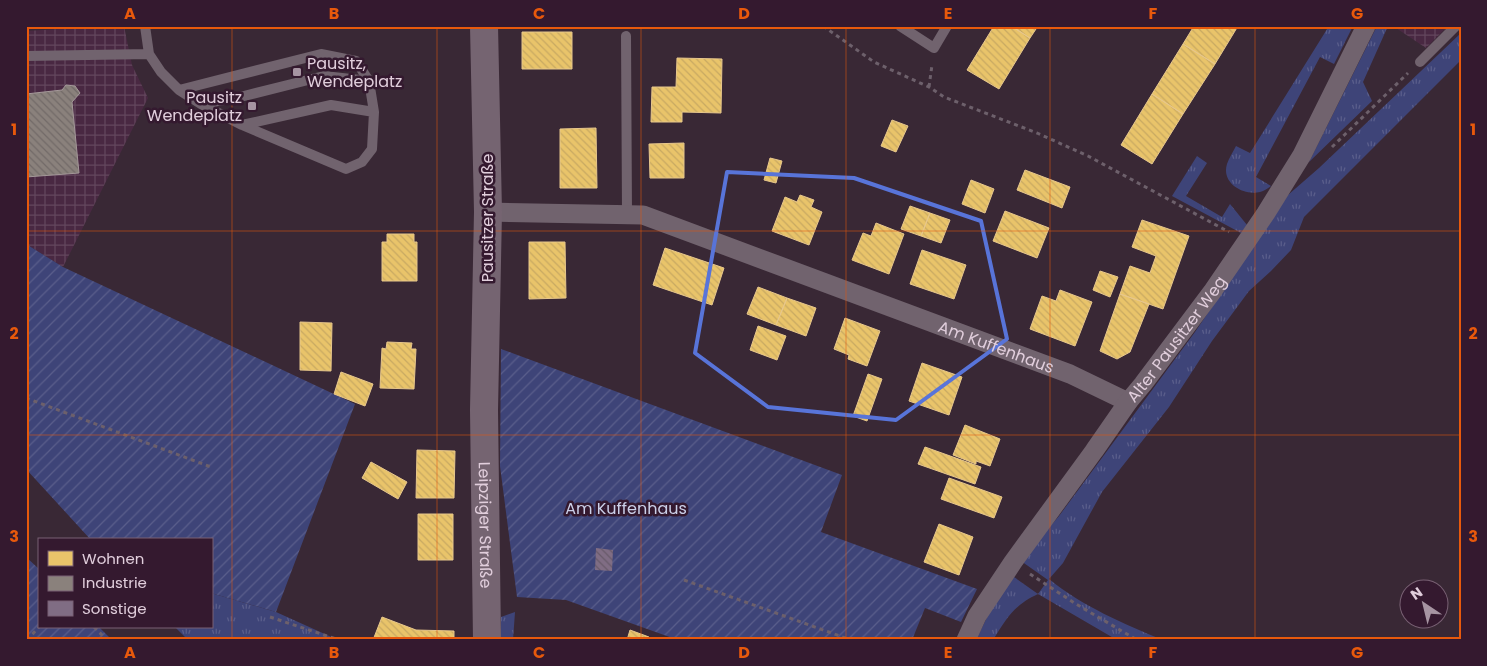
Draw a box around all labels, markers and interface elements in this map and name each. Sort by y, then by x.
text: A [124,2,136,25]
text: B [329,2,339,25]
text: C [533,2,545,25]
text: D [738,2,750,25]
text: E [944,2,952,25]
text: F [1149,2,1158,25]
text: G [1351,2,1363,25]
place label: Pausitz, Wendeplatz [307,52,402,93]
marker: Pausitz, Wendeplatz [291,66,303,78]
place label: Pausitz Wendeplatz [147,86,242,127]
marker: Pausitz Wendeplatz [246,100,258,112]
text: 1 [11,118,17,141]
text: 1 [1470,118,1476,141]
street label: Pausitzer Straße [476,154,499,282]
street label: Alter Pausitzer Weg [1122,271,1232,407]
street label: Am Kuffenhaus [935,315,1057,379]
text: 2 [9,322,19,345]
text: 2 [1468,322,1478,345]
street label: Leipziger Straße [473,461,497,588]
park label: Am Kuffenhaus [565,497,687,520]
text: 3 [9,525,19,548]
text: 3 [1468,525,1478,548]
legend [38,538,212,628]
text: Wohnen [82,548,144,569]
text: Industrie [82,572,147,593]
north arrow [1400,578,1450,628]
text: N [1406,582,1427,605]
text: Sonstige [82,598,146,619]
text: A [124,641,136,664]
text: B [329,641,339,664]
text: C [533,641,545,664]
text: D [738,641,750,664]
text: E [944,641,952,664]
text: F [1149,641,1158,664]
text: G [1351,641,1363,664]

